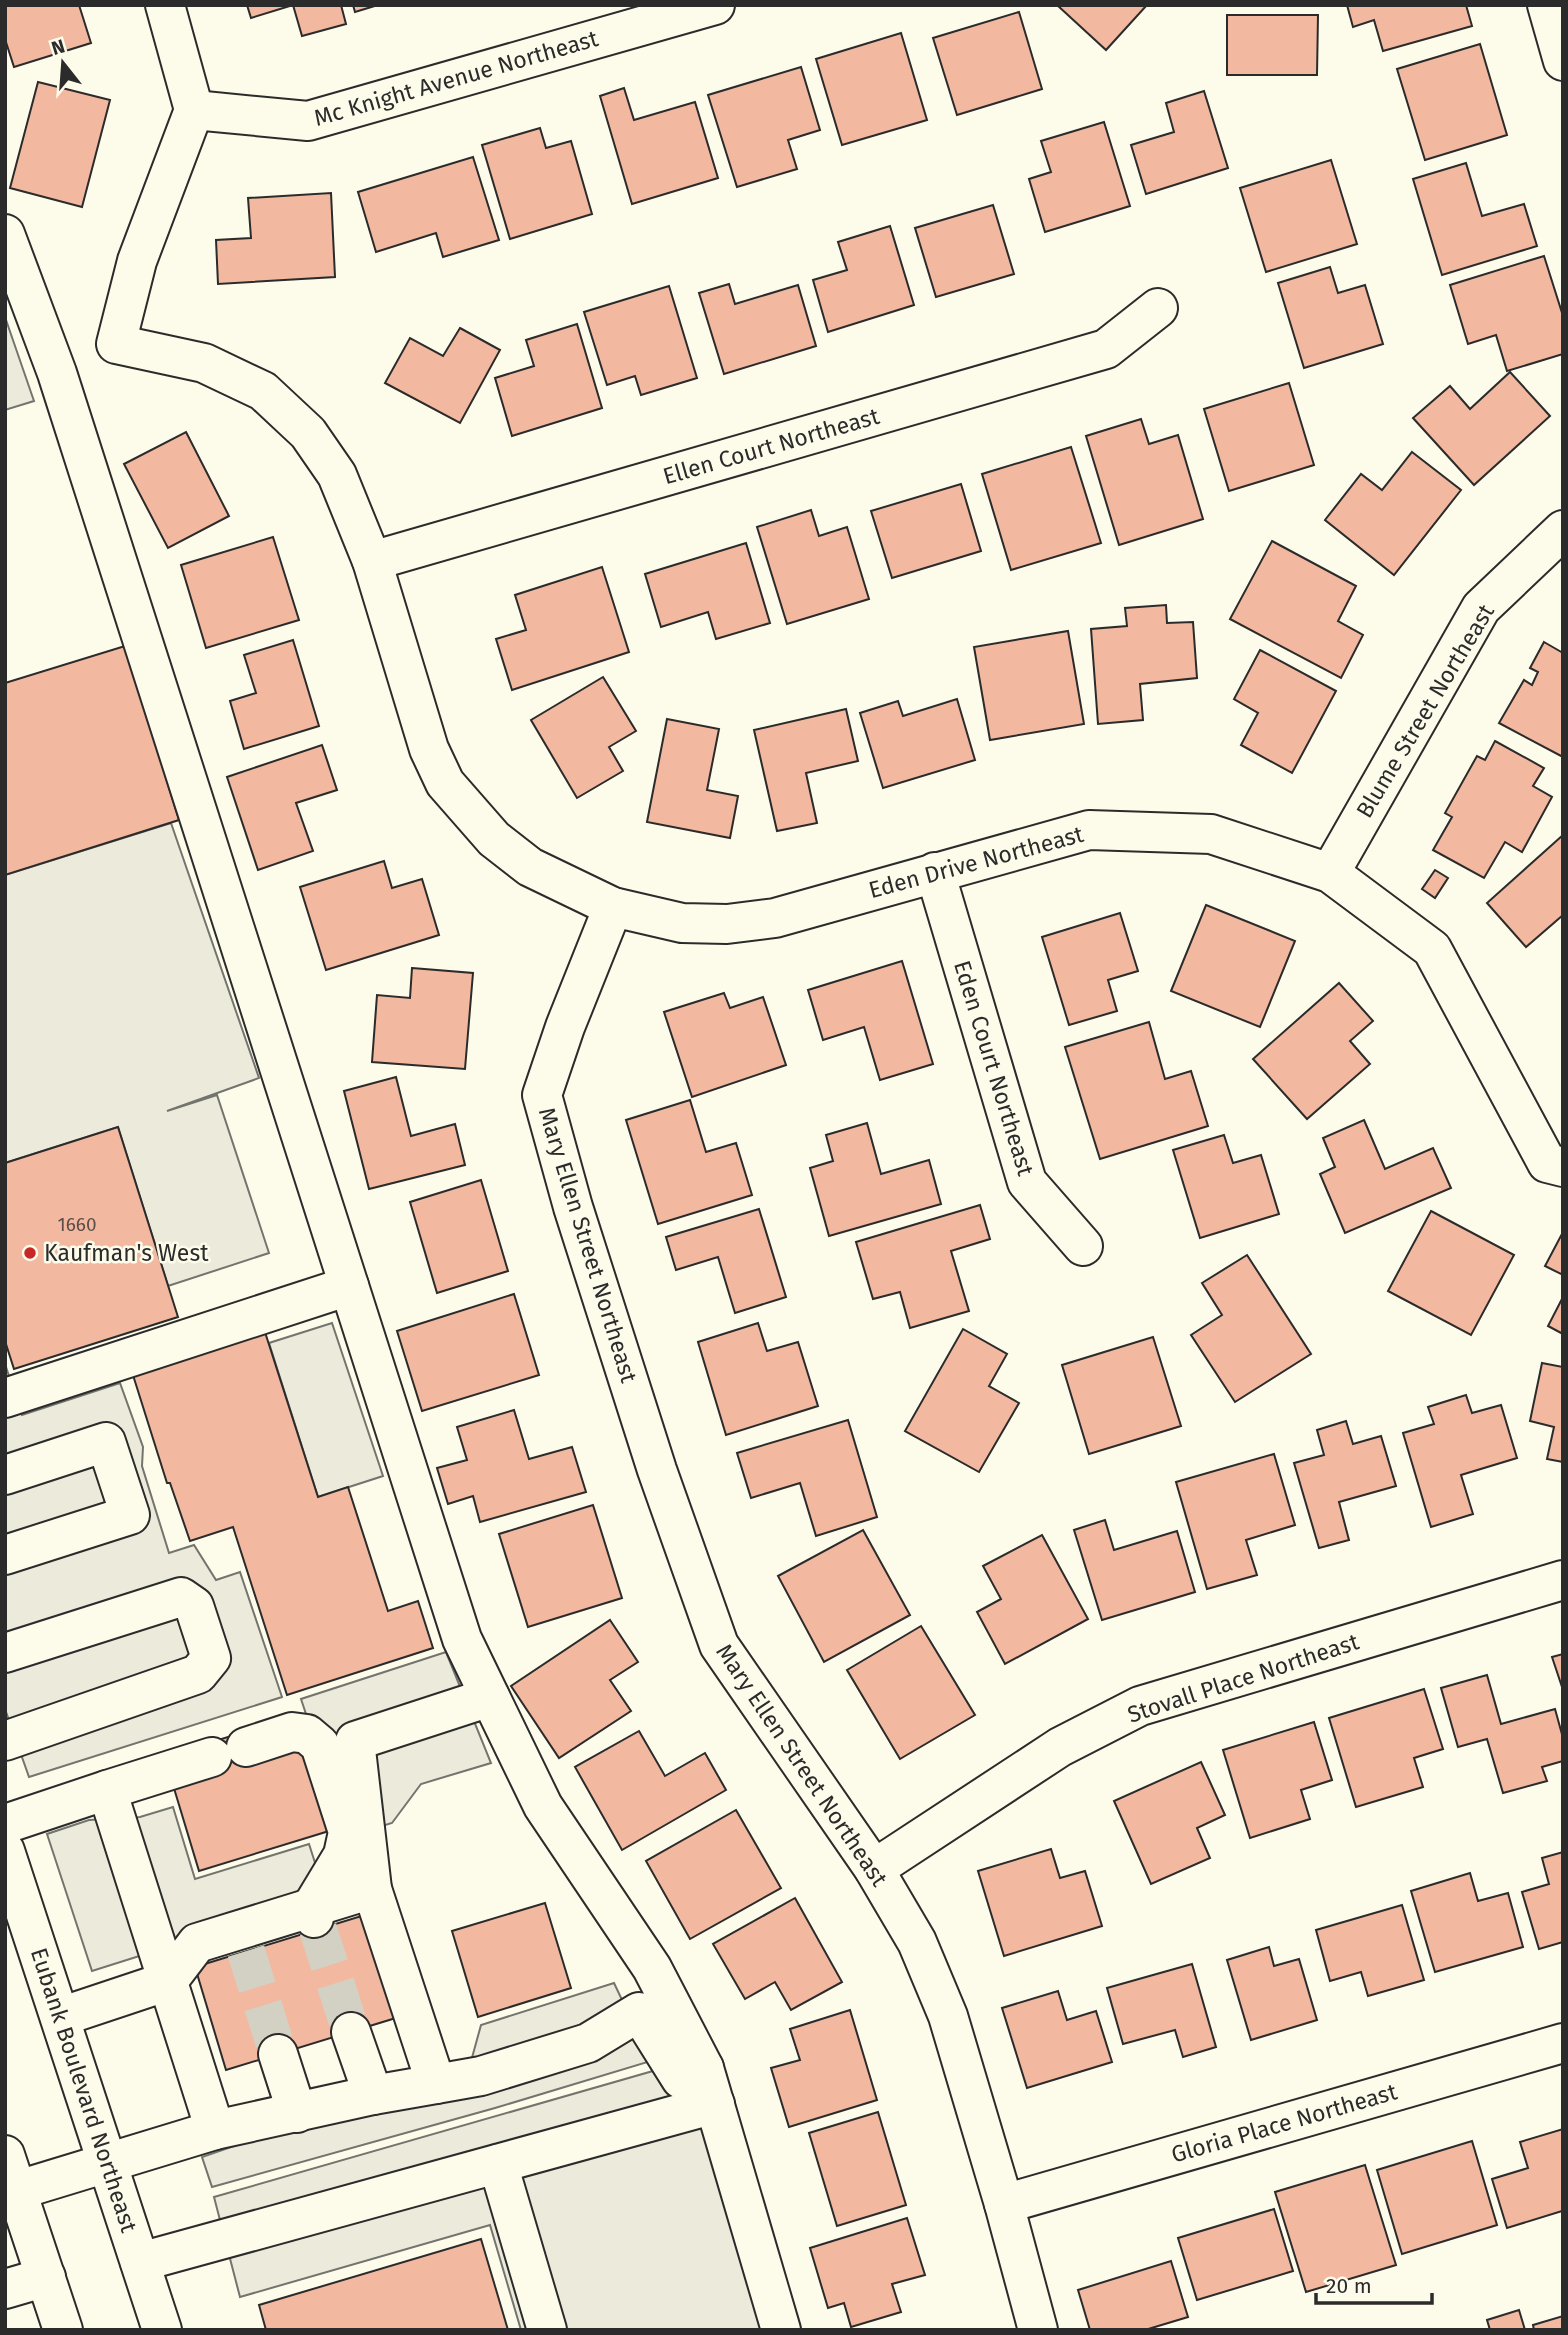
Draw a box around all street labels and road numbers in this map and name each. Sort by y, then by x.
street label: Mc Knight Avenue Northeast [311,24,602,132]
street label: Ellen Court Northeast [660,402,883,490]
street label: Blume Street Northeast [1350,598,1500,823]
street label: Eden Drive Northeast [866,820,1087,904]
street label: Eden Court Northeast [948,957,1040,1180]
street label: Mary Ellen Street Northeast [533,1104,643,1387]
street label: Stovall Place Northeast [1124,1627,1363,1729]
street label: Mary Ellen Street Northeast [710,1639,894,1892]
street label: Eubank Boulevard Northeast [25,1944,143,2236]
street label: Gloria Place Northeast [1168,2077,1401,2169]

